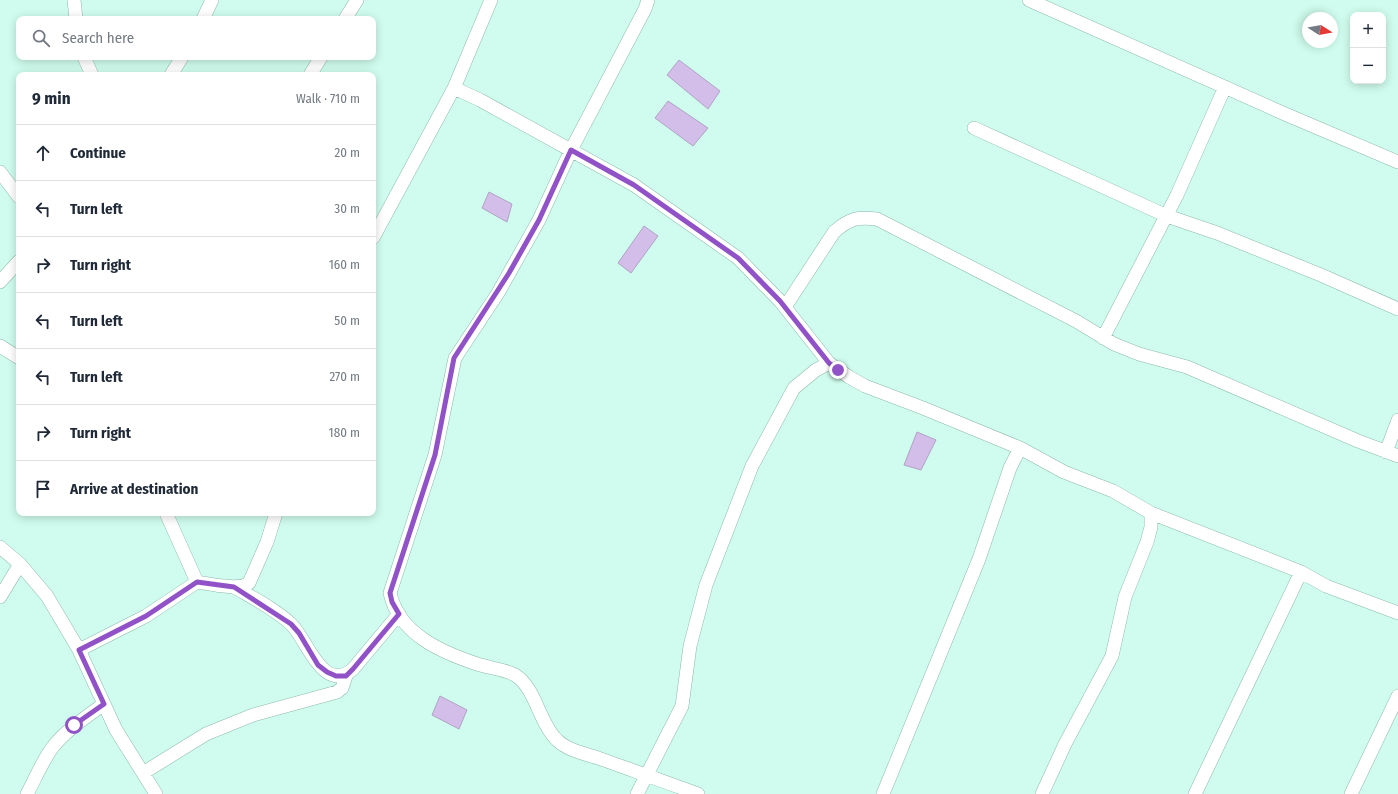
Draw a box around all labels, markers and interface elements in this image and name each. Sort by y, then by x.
north arrow [1302,12,1338,48]
map controls [1350,12,1386,84]
button: + [1350,12,1386,48]
search box [16,16,376,60]
icon: search [30,27,52,49]
text: Search here [62,29,134,47]
button: − [1350,48,1386,84]
text: 9 min [32,88,71,109]
text: Walk · 710 m [296,91,360,106]
icon: ahead [32,142,54,164]
text: Continue [70,144,126,162]
text: 20 m [334,145,360,160]
icon: left [32,198,54,220]
text: Turn left [70,200,123,218]
text: 30 m [334,201,360,216]
icon: right [32,254,54,276]
text: Turn right [70,256,131,274]
text: 160 m [329,257,360,272]
icon: left [32,310,54,332]
text: Turn left [70,312,123,330]
text: 50 m [334,313,360,328]
route end [829,361,847,379]
icon: left [32,366,54,388]
text: Turn left [70,368,123,386]
text: 270 m [329,369,360,384]
icon: right [32,422,54,444]
text: Turn right [70,424,131,442]
text: 180 m [329,425,360,440]
icon: arrive [32,478,54,500]
text: Arrive at destination [70,480,198,498]
route start [65,716,83,734]

